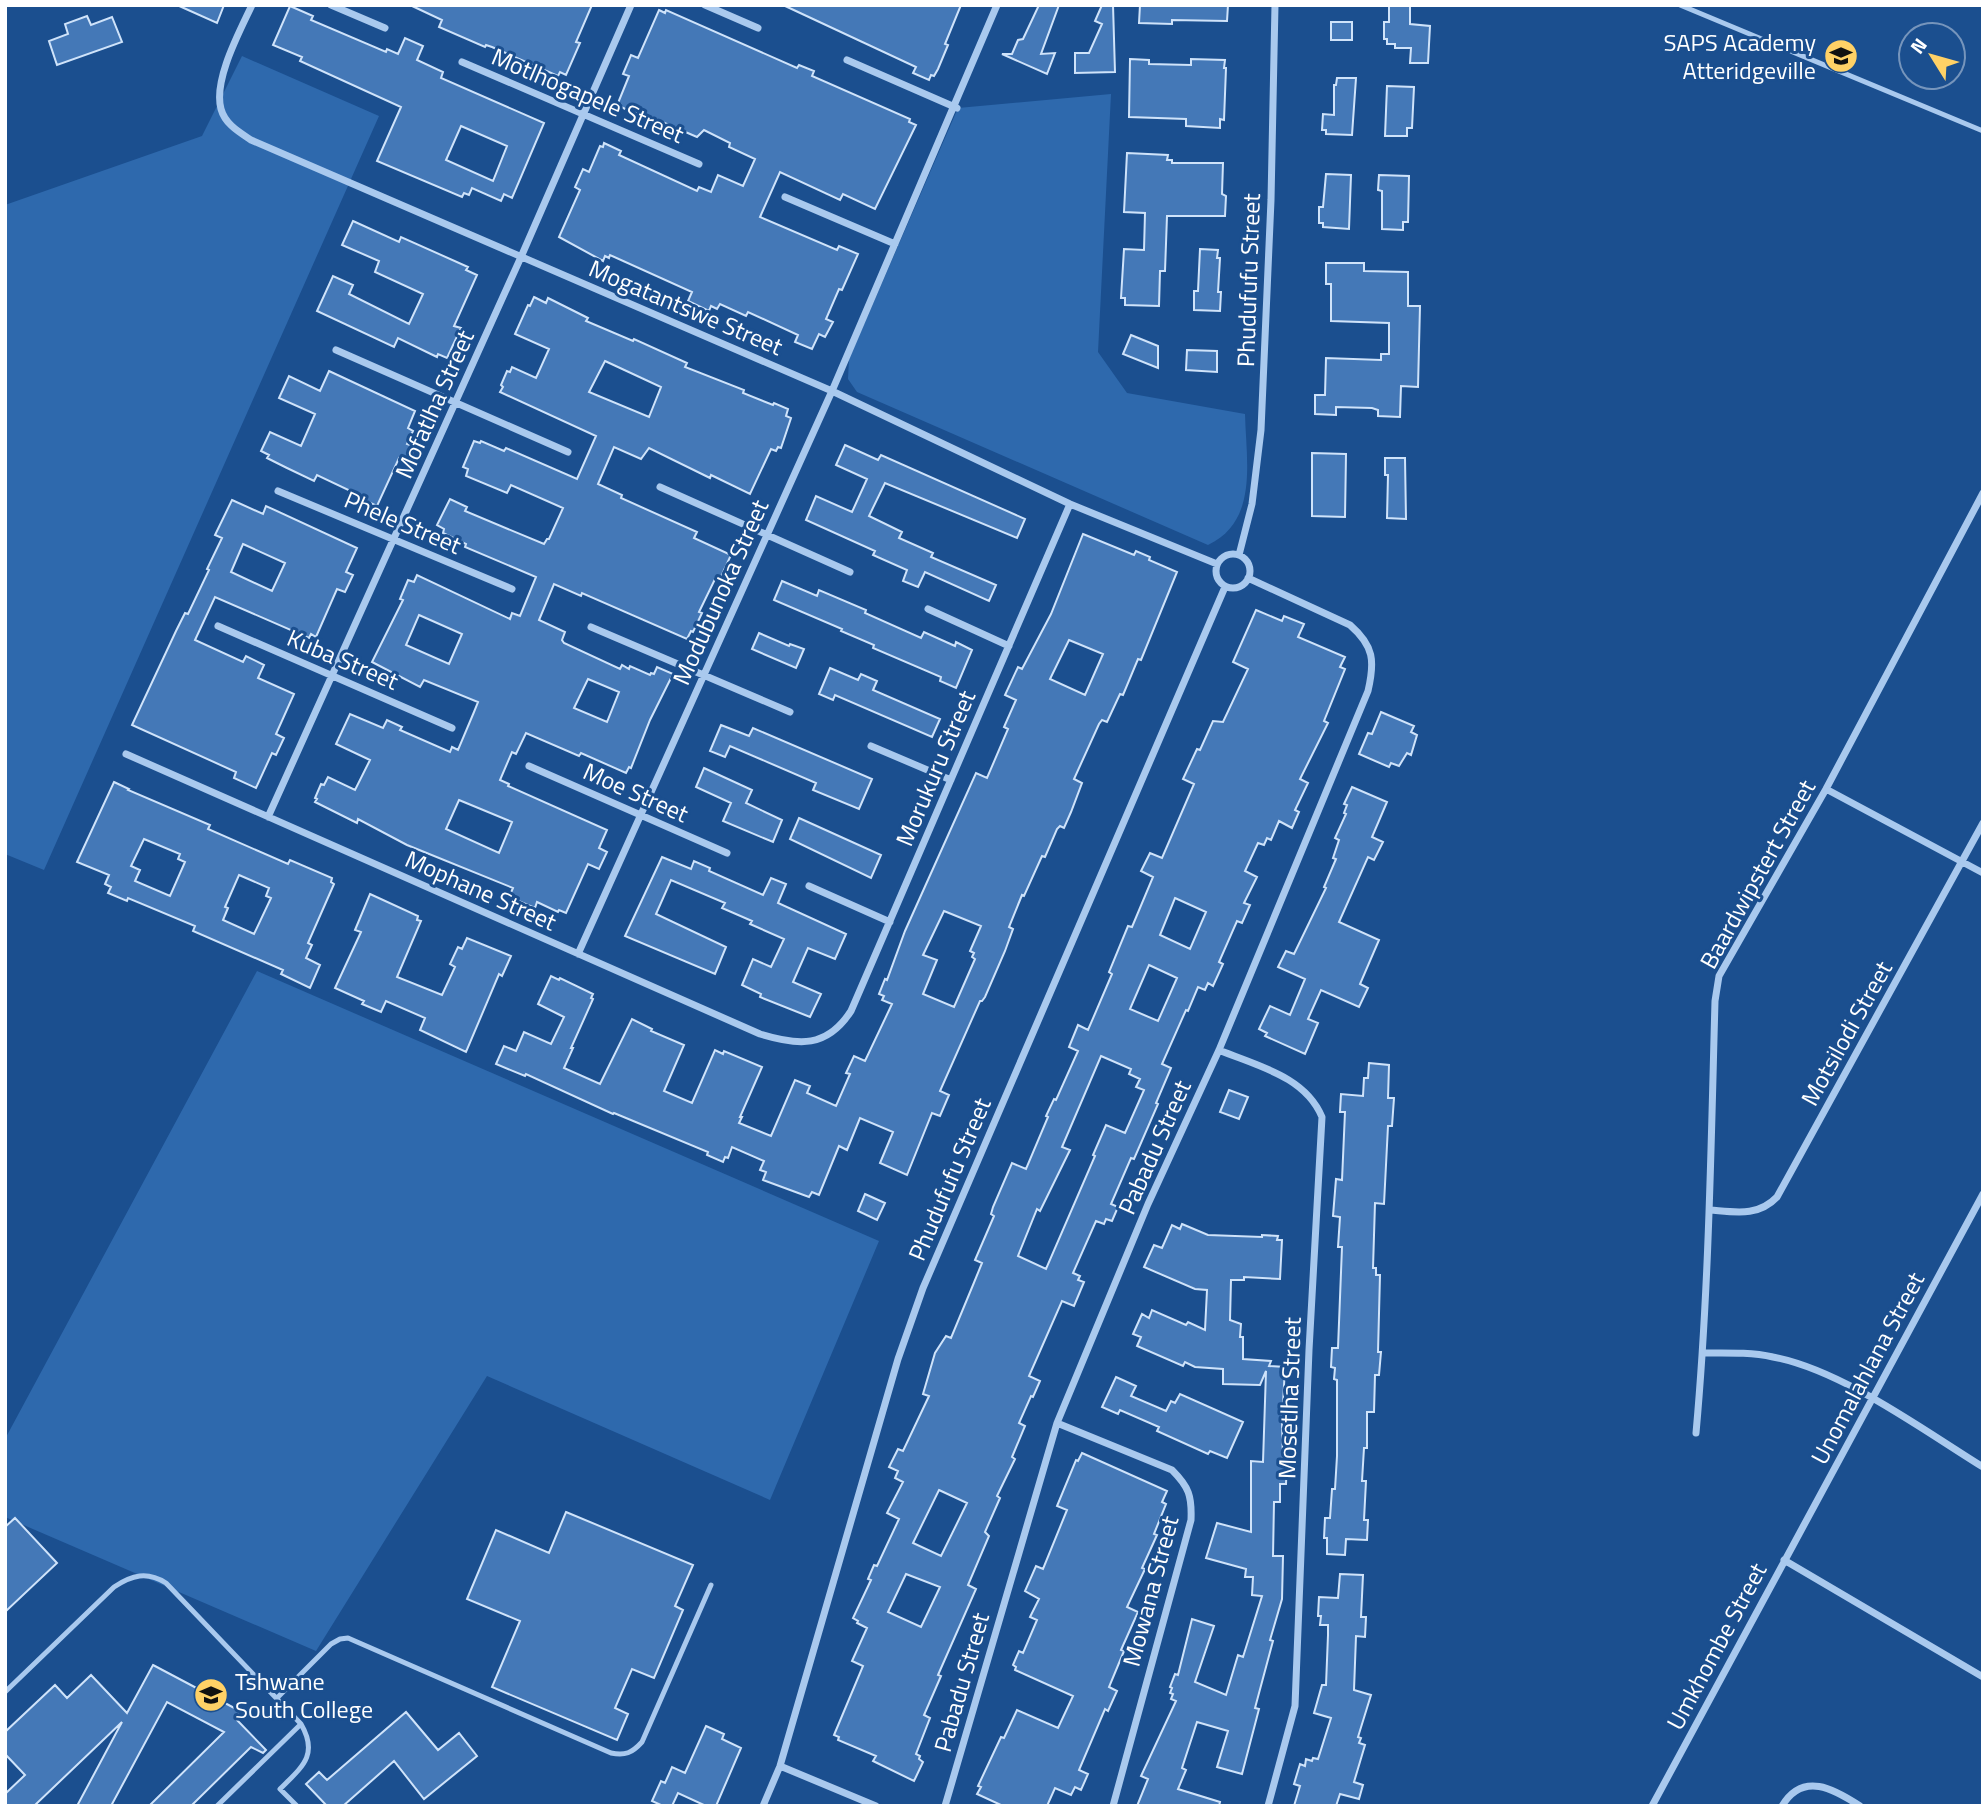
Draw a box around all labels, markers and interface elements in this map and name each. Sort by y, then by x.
north arrow [1897,21,1967,91]
place label: SAPS Academy Atteridgeville [1663,24,1816,88]
text: N [1902,31,1934,59]
school or university icon: SAPS Academy Atteridgeville [1822,37,1860,75]
street label: Motlhogapele Street [486,38,690,152]
street label: Phudufufu Street [1227,192,1269,367]
street label: Mogatantswe Street [584,250,789,364]
street label: Mofatlha Street [385,324,483,484]
street label: Phele Street [339,481,468,563]
street label: Modubunoka Street [663,493,777,691]
street label: Kuba Street [282,619,405,699]
street label: Morukuru Street [886,684,984,852]
street label: Moe Street [578,753,695,831]
street label: Baardwipstert Street [1690,772,1824,975]
street label: Mophane Street [399,841,563,940]
street label: Motsilodi Street [1791,953,1901,1112]
street label: Pabadu Street [1108,1074,1200,1220]
street label: Phudufufu Street [898,1091,1000,1266]
street label: Unomalahlana Street [1801,1265,1933,1471]
street label: Mosetlha Street [1268,1316,1310,1480]
street label: Mowana Street [1113,1511,1188,1670]
street label: Umkhombe Street [1657,1556,1775,1736]
street label: Pabadu Street [924,1608,998,1756]
place label: Tshwane South College [235,1663,373,1727]
school or university icon: Tshwane South College [192,1676,230,1714]

